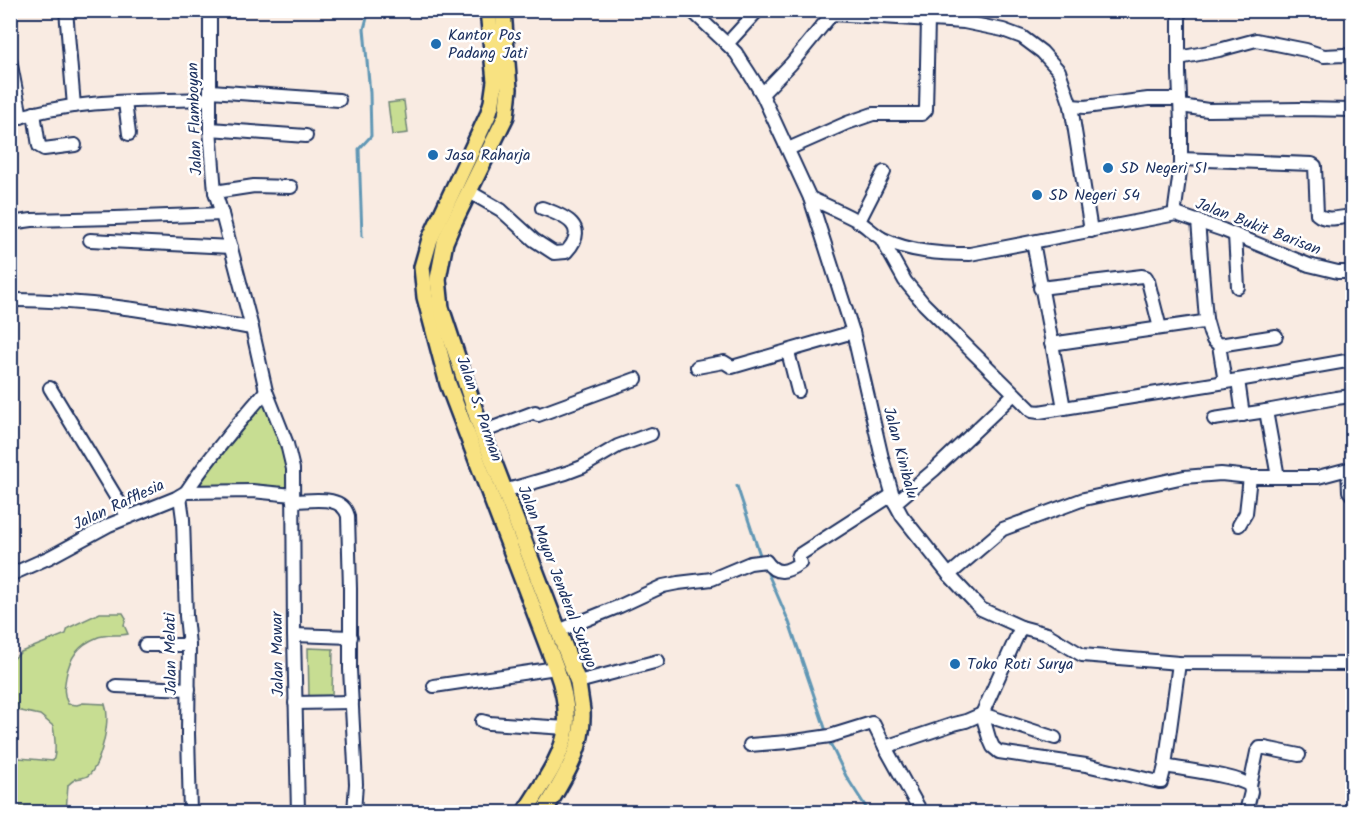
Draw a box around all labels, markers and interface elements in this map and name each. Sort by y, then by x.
place label: Kantor Pos Padang Jati [448,23,528,66]
marker: Kantor Pos Padang Jati [429,37,443,51]
street label: Jalan Flamboyan [181,62,209,176]
place label: Jasa Raharja [445,143,531,168]
marker: Jasa Raharja [426,148,440,162]
place label: SD Negeri 51 [1120,156,1207,181]
marker: SD Negeri 51 [1101,161,1115,175]
place label: SD Negeri 54 [1049,183,1140,208]
marker: SD Negeri 54 [1030,188,1044,202]
street label: Jalan Bukit Barisan [1192,192,1324,262]
street label: Jalan S. Parman [449,353,509,465]
street label: Jalan Kinibalu [876,404,924,502]
street label: Jalan Rafflesia [69,473,169,537]
street label: Jalan Mayor Jenderal Sutoyo [511,482,603,672]
street label: Jalan Mawar [265,610,291,697]
street label: Jalan Melati [158,611,184,696]
place label: Toko Roti Surya [967,652,1073,677]
marker: Toko Roti Surya [948,657,962,671]

